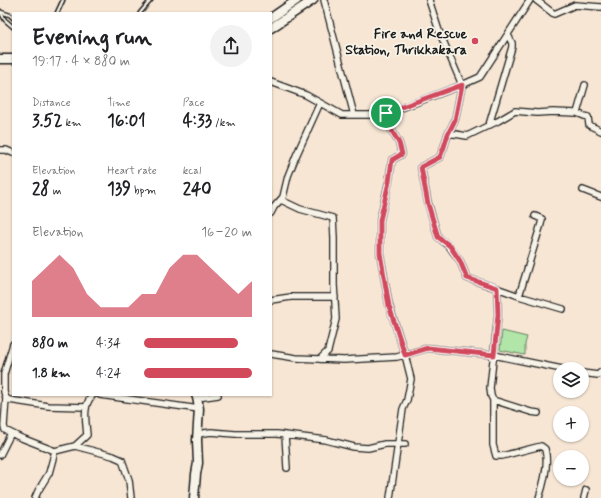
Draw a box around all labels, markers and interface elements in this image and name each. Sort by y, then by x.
text: Evening run [32,24,152,52]
button: share [210,25,252,67]
place label: Fire and Rescue Station, Thrikkakara [345,25,467,59]
marker: Fire and Rescue Station, Thrikkakara [470,36,480,46]
text: 19:17 · 4 × 880 m [32,53,130,70]
text: Distance [32,96,71,110]
text: Time [107,96,130,110]
text: Pace [183,96,205,110]
pin [369,96,403,130]
icon: arrive [375,102,397,124]
text: 3.52 [32,110,62,132]
text: 16:01 [107,110,146,132]
text: 4:33 [183,110,212,132]
text: km [62,116,81,130]
text: /km [212,116,236,130]
text: Elevation [32,164,75,178]
text: Heart rate [107,164,157,178]
text: kcal [183,164,201,178]
text: 28 [32,178,50,200]
text: 139 [107,178,131,200]
text: 240 [183,178,212,200]
text: m [50,184,61,198]
text: bpm [131,184,156,198]
text: Elevation [32,224,83,241]
text: 16–20 m [201,224,252,241]
text: 880 m [32,335,68,352]
text: 4:34 [96,335,121,352]
map controls [553,362,589,486]
button: layers [553,362,589,398]
text: 1.8 km [32,365,70,382]
text: 4:24 [96,365,121,382]
button: + [553,406,589,442]
button: − [553,450,589,486]

